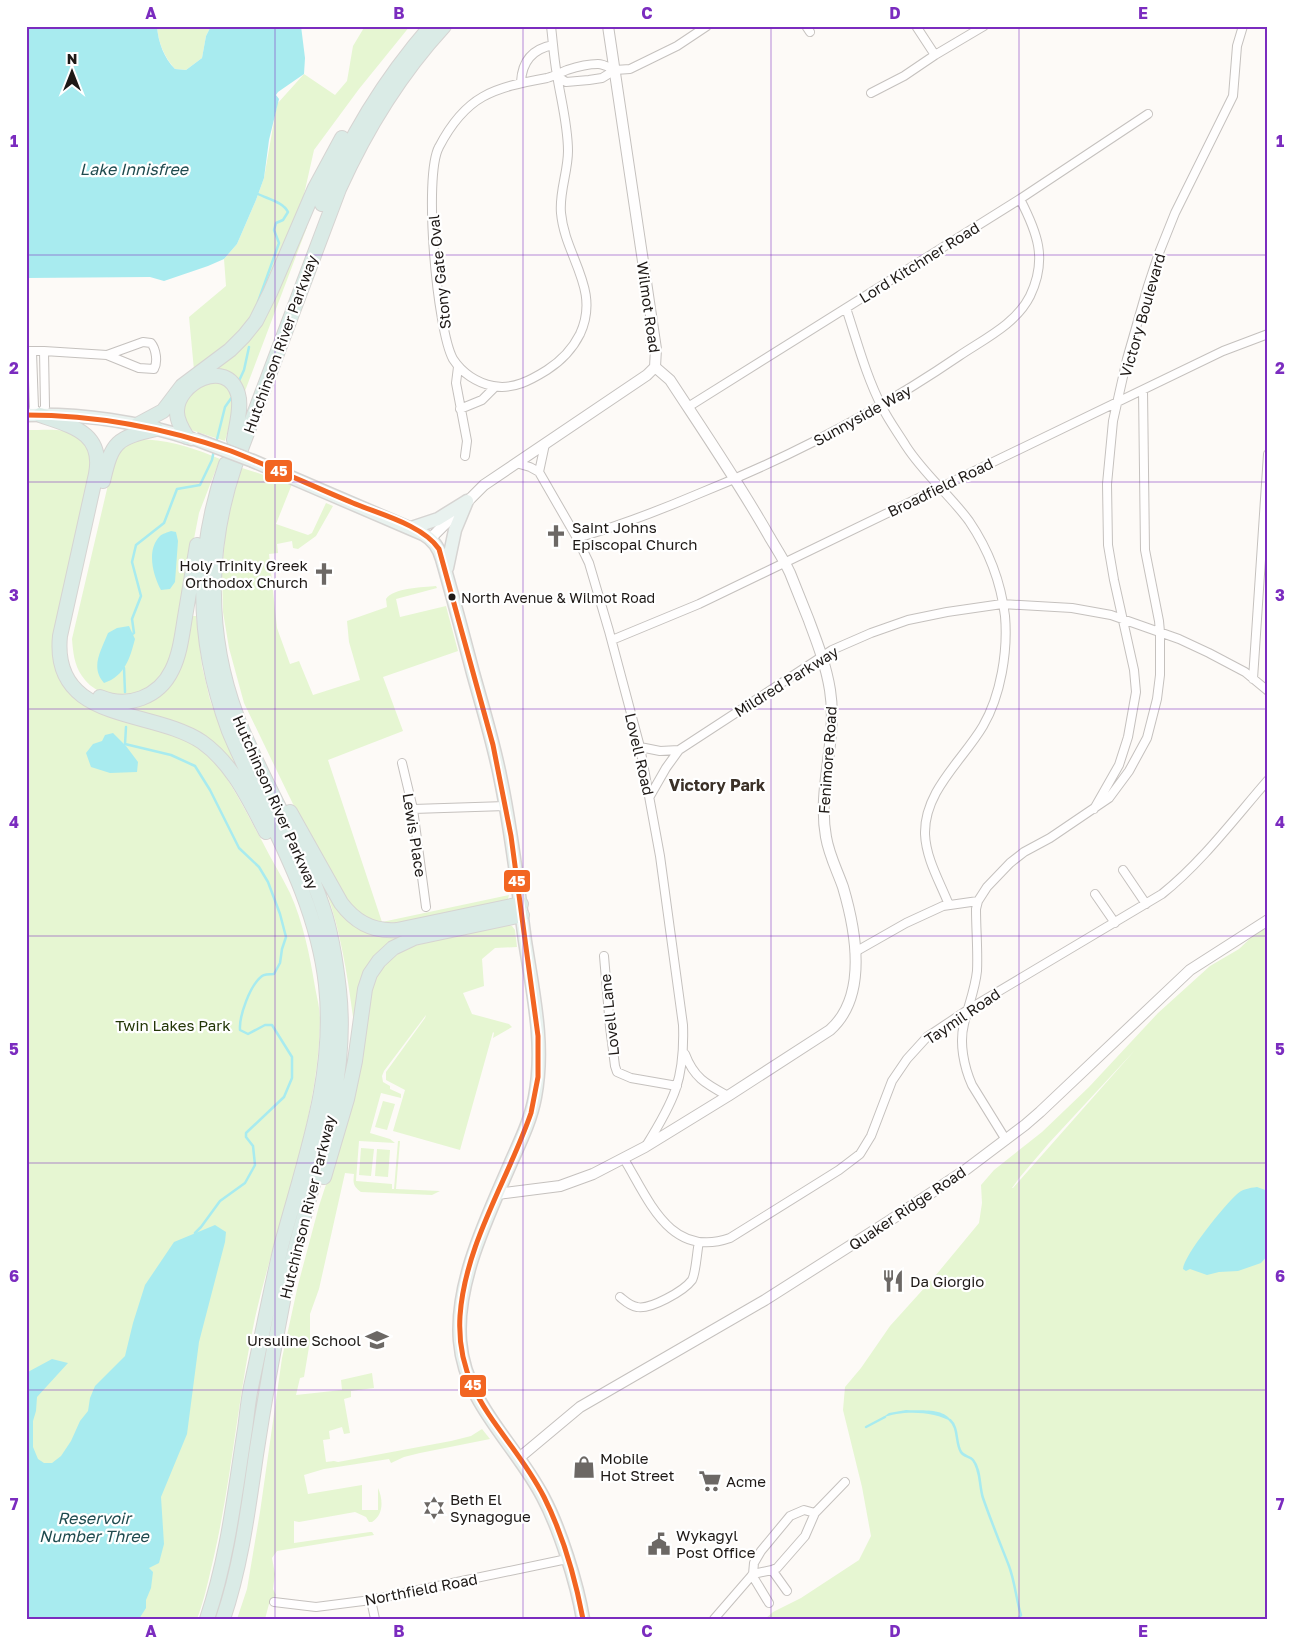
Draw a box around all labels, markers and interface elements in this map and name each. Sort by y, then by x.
text: A [145,3,157,23]
text: B [393,3,405,23]
text: C [641,3,653,23]
text: D [889,3,901,23]
text: E [1138,3,1148,23]
north arrow [48,48,98,98]
text: N [67,50,77,67]
text: 1 [10,131,18,151]
text: 1 [1276,131,1284,151]
water label: Lake Innisfree [80,159,190,179]
street label: Stony Gate Oval [424,214,454,330]
street label: Lord Kitchner Road [856,218,982,306]
street label: Victory Boulevard [1116,251,1168,379]
street label: Hutchinson River Parkway [239,252,321,436]
street label: Wilmot Road [634,260,664,354]
text: 2 [9,358,19,378]
text: 2 [1275,358,1285,378]
street label: Sunnyside Way [810,380,915,449]
street label: Broadfield Road [884,454,996,520]
line badge: 45 [264,459,293,483]
text: 45 [270,462,288,479]
place label: Saint Johns Episcopal Church [572,518,697,553]
church icon: Saint Johns Episcopal Church [543,523,569,549]
place label: Holy Trinity Greek Orthodox Church [179,556,309,591]
church icon: Holy Trinity Greek Orthodox Church [311,561,337,587]
text: 3 [9,585,19,605]
text: 3 [1275,585,1285,605]
place label: North Avenue & Wilmot Road [461,589,655,606]
marker: North Avenue & Wilmot Road [447,592,457,602]
street label: Mildred Parkway [731,641,842,720]
street label: Fenimore Road [814,706,840,814]
street label: Lovell Road [622,711,658,797]
street label: Hutchinson River Parkway [229,712,323,892]
district label: Victory Park [669,775,766,795]
street label: Lewis Place [399,792,431,879]
text: 4 [9,812,19,832]
text: 4 [1275,812,1285,832]
line badge: 45 [503,869,531,893]
text: 45 [508,872,526,889]
street label: Lovell Lane [596,973,622,1057]
street label: Taymil Road [921,984,1003,1048]
park label: Twin Lakes Park [115,1016,231,1034]
text: 5 [9,1039,19,1059]
text: 5 [1275,1039,1285,1059]
street label: Hutchinson River Parkway [275,1113,339,1301]
street label: Quaker Ridge Road [845,1162,969,1254]
text: 6 [9,1266,19,1286]
text: 6 [1275,1266,1285,1286]
restaurant icon: Da Giorgio [880,1268,906,1294]
place label: Da Giorgio [910,1272,984,1290]
school or university icon: Ursuline School [364,1327,390,1353]
place label: Ursuline School [247,1331,361,1349]
line badge: 45 [459,1374,487,1398]
text: 45 [464,1376,482,1393]
place label: Mobile Hot Street [600,1449,675,1484]
shop icon: Mobile Hot Street [571,1454,597,1480]
supermarket icon: Acme [697,1468,723,1494]
place label: Acme [726,1472,766,1490]
place label: Beth El Synagogue [450,1490,531,1525]
text: 7 [10,1494,19,1514]
text: 7 [1276,1494,1285,1514]
synagogue icon: Beth El Synagogue [421,1495,447,1521]
water label: Reservoir Number Three [39,1508,151,1546]
place label: Wykagyl Post Office [676,1526,756,1561]
public building icon: Wykagyl Post Office [646,1531,672,1557]
street label: Northfield Road [363,1569,479,1609]
text: A [145,1621,157,1641]
text: B [393,1621,405,1641]
text: C [641,1621,653,1641]
text: D [889,1621,901,1641]
text: E [1138,1621,1148,1641]

